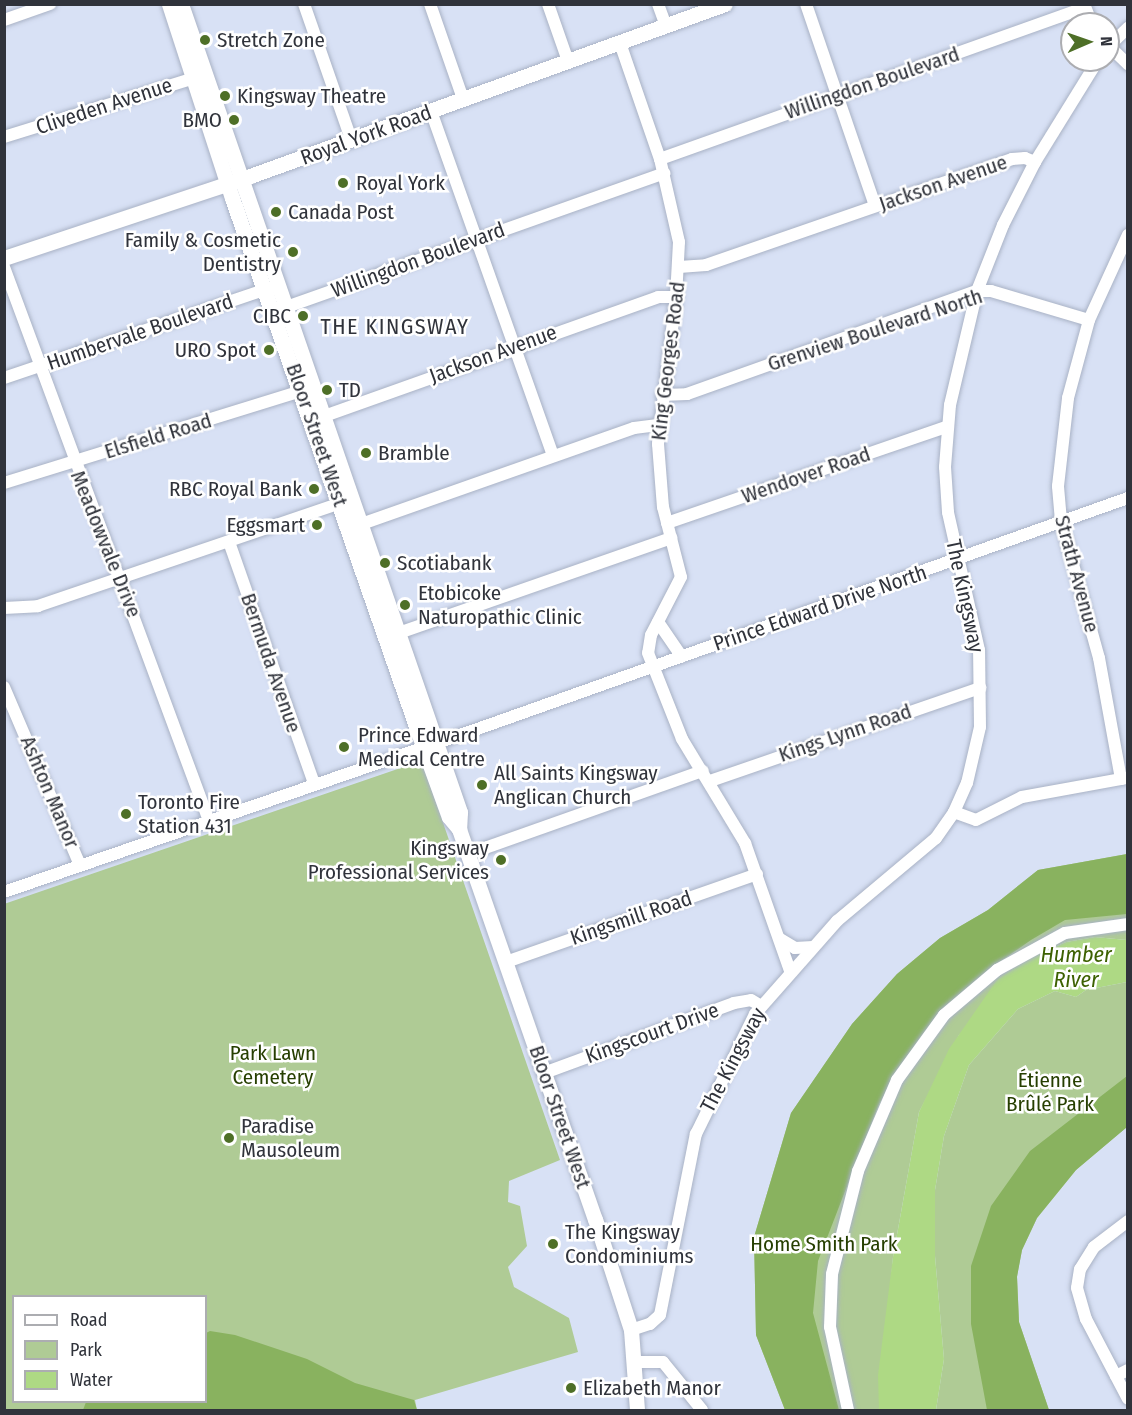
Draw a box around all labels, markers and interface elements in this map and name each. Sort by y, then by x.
north arrow [1060,12,1120,72]
place label: Stretch Zone [217,27,325,53]
marker: Stretch Zone [198,33,212,47]
text: N [1097,36,1116,47]
street label: Willingdon Boulevard [781,41,963,125]
street label: Cliveden Avenue [33,72,175,140]
place label: Kingsway Theatre [237,83,386,109]
marker: Kingsway Theatre [218,89,232,103]
street label: Royal York Road [297,100,435,170]
place label: BMO [183,107,222,133]
marker: BMO [227,113,241,127]
street label: Jackson Avenue [876,149,1010,217]
place label: Royal York [356,170,445,196]
marker: Royal York [334,174,352,192]
place label: Canada Post [288,199,394,225]
marker: Canada Post [269,205,283,219]
street label: Willingdon Boulevard [328,217,508,303]
place label: Family & Cosmetic Dentistry [125,227,281,277]
marker: Family & Cosmetic Dentistry [286,245,300,259]
street label: King Georges Road [646,280,690,442]
street label: Grenview Boulevard North [764,283,986,377]
street label: Humbervale Boulevard [44,288,236,376]
place label: CIBC [253,303,291,329]
marker: CIBC [296,309,310,323]
district label: THE KINGSWAY [321,314,469,340]
street label: Jackson Avenue [426,319,560,389]
place label: URO Spot [175,337,256,363]
marker: URO Spot [260,341,278,359]
street label: Bloor Street West [281,360,353,510]
place label: TD [339,377,361,403]
marker: TD [320,383,334,397]
street label: Elsfield Road [101,408,215,464]
place label: Bramble [378,440,450,466]
street label: Wendover Road [738,441,874,509]
marker: Bramble [359,446,373,460]
street label: Meadowvale Drive [65,467,147,621]
place label: RBC Royal Bank [169,476,302,502]
marker: RBC Royal Bank [307,482,321,496]
place label: Eggsmart [226,512,305,538]
street label: Strath Avenue [1049,513,1105,635]
marker: Eggsmart [310,518,324,532]
street label: The Kingsway [941,537,989,655]
place label: Scotiabank [397,550,492,576]
marker: Scotiabank [378,556,392,570]
street label: Prince Edward Drive North [710,560,930,656]
place label: Etobicoke Naturopathic Clinic [418,580,582,630]
street label: Bermuda Avenue [235,590,307,736]
marker: Etobicoke Naturopathic Clinic [396,596,414,614]
street label: Kings Lynn Road [775,698,915,768]
place label: Prince Edward Medical Centre [358,722,485,772]
street label: Ashton Manor [15,732,85,852]
marker: Prince Edward Medical Centre [335,738,353,756]
place label: All Saints Kingsway Anglican Church [494,760,658,810]
marker: All Saints Kingsway Anglican Church [475,778,489,792]
place label: Toronto Fire Station 431 [138,789,240,839]
marker: Toronto Fire Station 431 [119,807,133,821]
place label: Kingsway Professional Services [308,835,489,885]
marker: Kingsway Professional Services [494,853,508,867]
street label: Kingsmill Road [567,885,695,951]
water label: Humber River [1040,941,1112,992]
street label: Kingscourt Drive [582,997,722,1069]
street label: The Kingsway [695,1003,771,1117]
park label: Park Lawn Cemetery [230,1040,316,1090]
street label: Bloor Street West [524,1042,596,1192]
park label: Étienne Brûlé Park [1006,1067,1094,1117]
place label: Paradise Mausoleum [241,1113,340,1163]
marker: Paradise Mausoleum [222,1131,236,1145]
place label: The Kingsway Condominiums [565,1219,694,1269]
park label: Home Smith Park [750,1231,898,1257]
marker: The Kingsway Condominiums [546,1237,560,1251]
legend [12,1295,207,1403]
text: Road [70,1309,107,1331]
text: Park [70,1339,102,1361]
text: Water [70,1369,113,1391]
place label: Elizabeth Manor [583,1375,721,1401]
marker: Elizabeth Manor [564,1381,578,1395]

